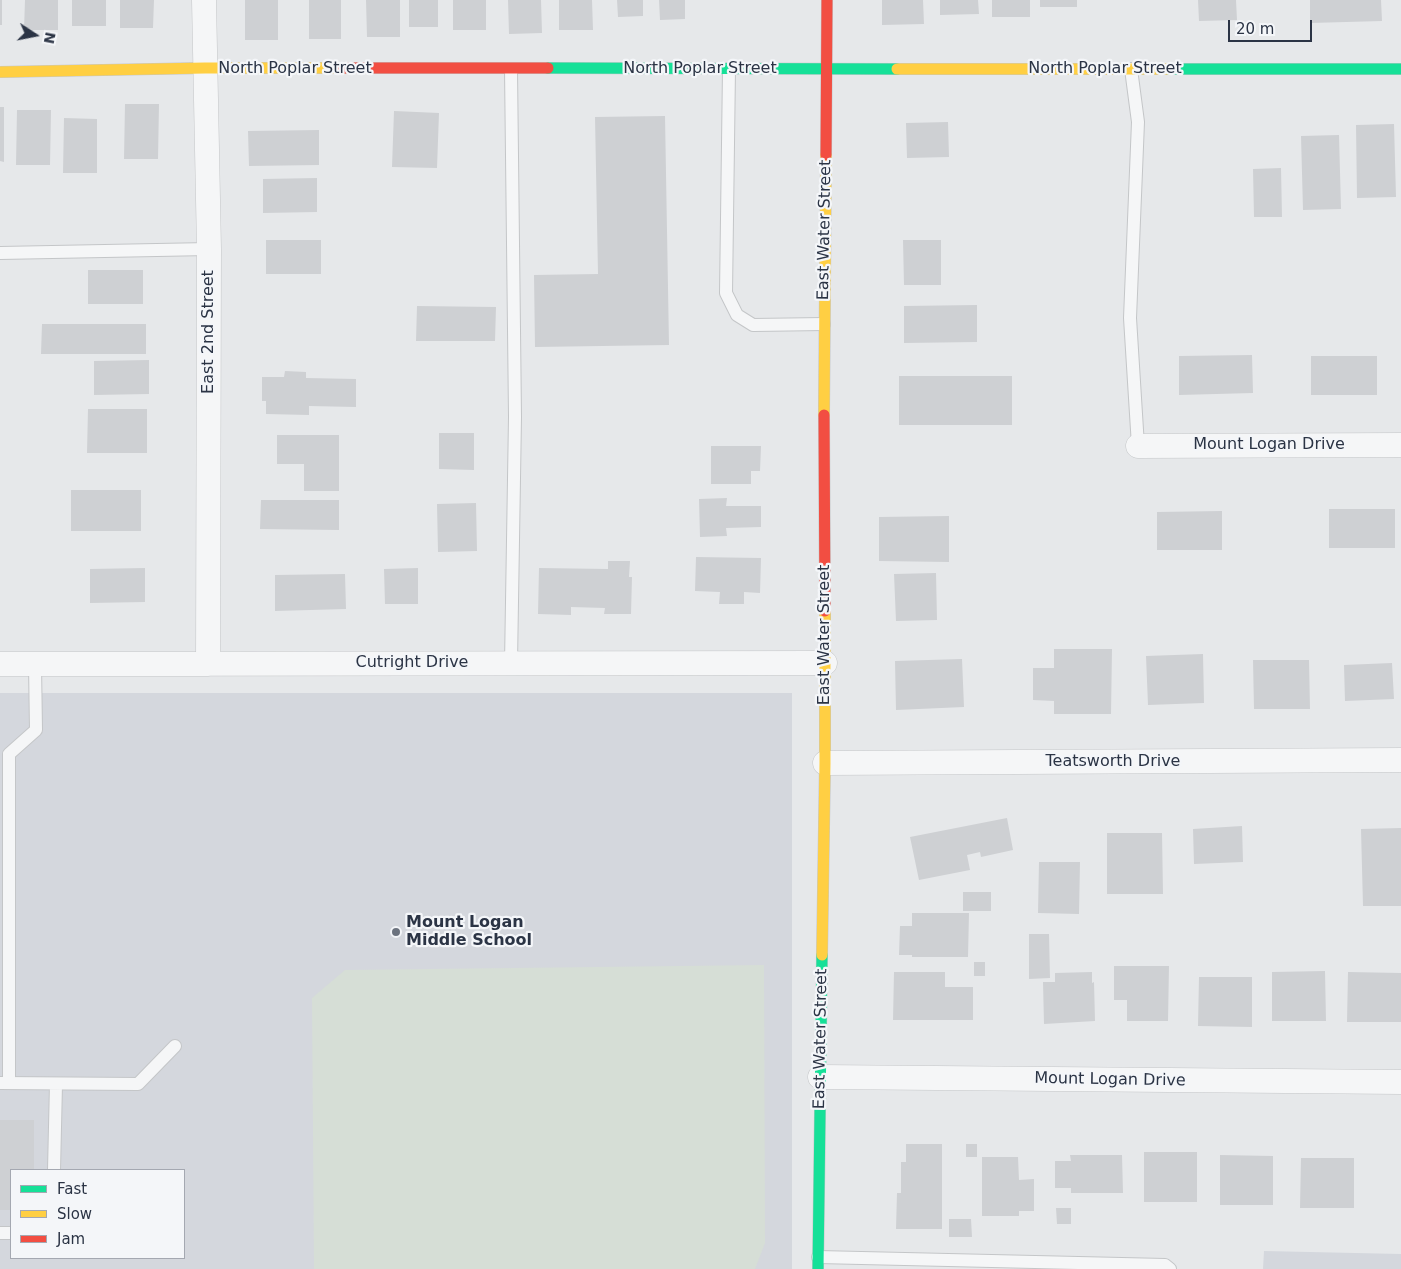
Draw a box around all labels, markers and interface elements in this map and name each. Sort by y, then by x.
north arrow [10,10,60,60]
scale bar [1231,10,1315,42]
text: 20 m [1236,20,1274,38]
text: N [41,31,59,45]
street label: North Poplar Street [218,59,372,79]
street label: North Poplar Street [623,59,777,79]
street label: North Poplar Street [1028,59,1182,79]
street label: East Water Street [814,160,836,300]
street label: East 2nd Street [199,270,219,394]
street label: Mount Logan Drive [1193,435,1345,455]
street label: East Water Street [815,565,835,705]
street label: Cutright Drive [356,653,468,673]
street label: Teatsworth Drive [1046,752,1180,772]
place label: Mount Logan Middle School [406,913,532,951]
marker: Mount Logan Middle School [390,926,402,938]
street label: East Water Street [810,969,832,1109]
street label: Mount Logan Drive [1034,1069,1186,1091]
legend [10,1169,185,1259]
text: Fast [57,1180,87,1198]
text: Slow [57,1205,92,1223]
text: Jam [57,1230,85,1248]

